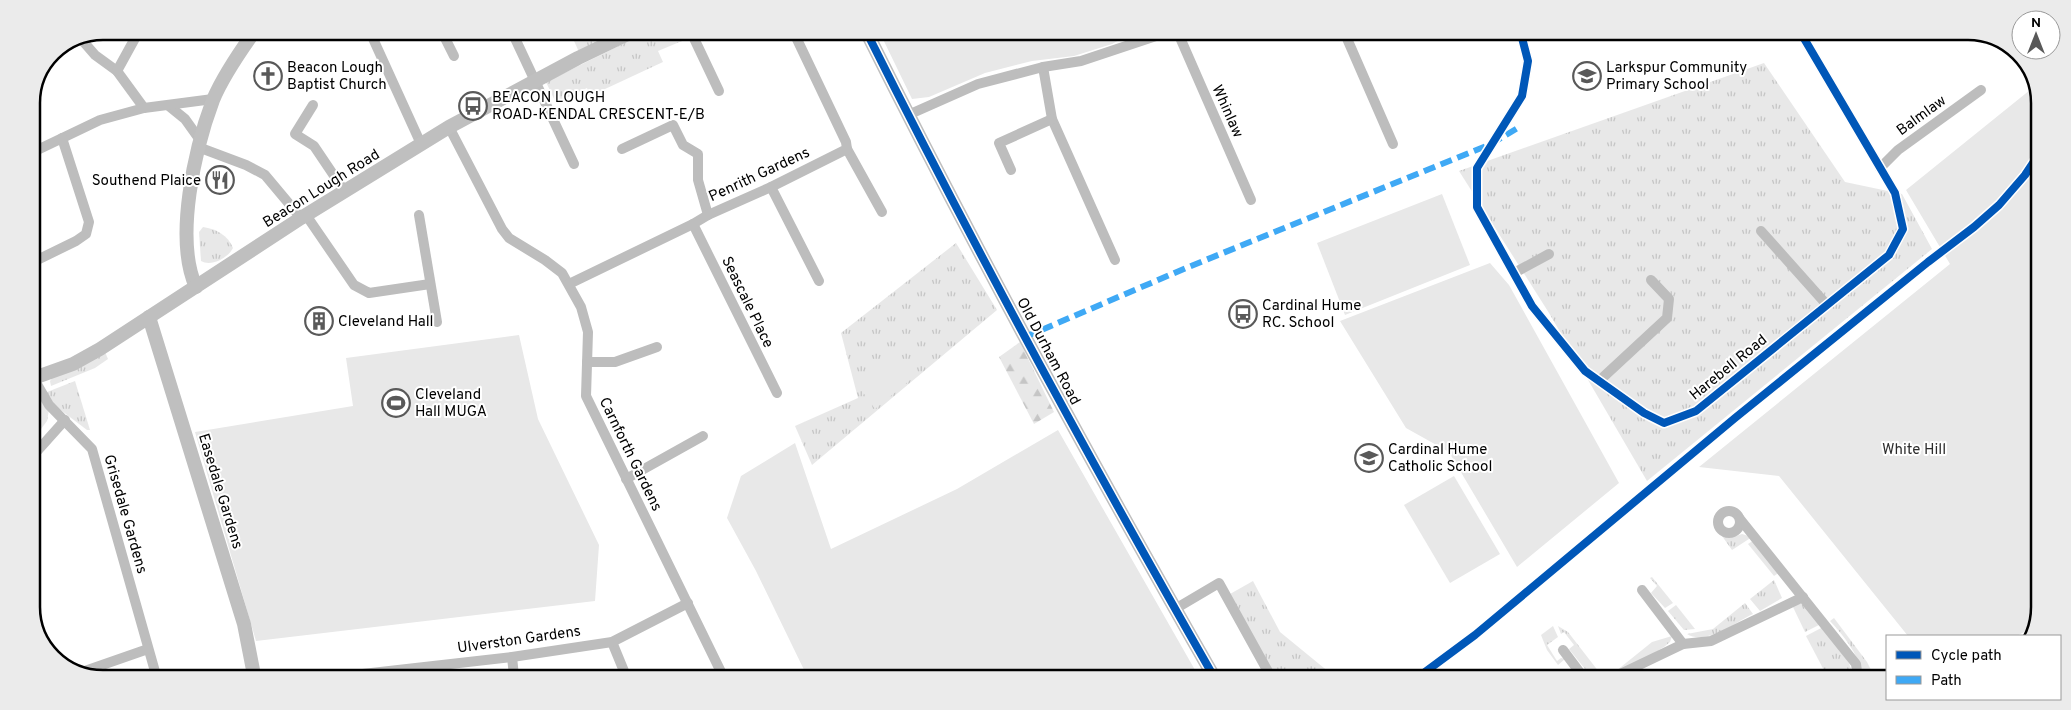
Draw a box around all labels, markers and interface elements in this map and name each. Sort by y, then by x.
north arrow [2011,10,2061,60]
text: N [2031,15,2041,32]
place label: Beacon Lough Baptist Church [287,59,387,95]
place label: Larkspur Community Primary School [1606,59,1747,95]
church icon: Beacon Lough Baptist Church [253,61,283,91]
school or university icon: Larkspur Community Primary School [1572,61,1602,91]
street label: Whinlaw [1207,82,1247,141]
place label: BEACON LOUGH ROAD-KENDAL CRESCENT-E/B [492,89,705,125]
bus stop icon: BEACON LOUGH ROAD-KENDAL CRESCENT-E/B [458,91,488,121]
street label: Balmlaw [1893,92,1951,141]
street label: Penrith Gardens [706,144,813,207]
street label: Beacon Lough Road [260,146,384,233]
restaurant icon: Southend Plaice [205,165,235,195]
place label: Southend Plaice [92,172,201,191]
street label: Seascale Place [716,254,777,352]
street label: Old Durham Road [1011,295,1084,409]
place label: Cardinal Hume RC. School [1262,297,1361,333]
bus stop icon: Cardinal Hume RC. School [1228,299,1258,329]
building icon: Cleveland Hall [304,306,334,336]
place label: Cleveland Hall [338,313,434,332]
street label: Harebell Road [1686,331,1772,405]
place label: Cleveland Hall MUGA [415,386,487,422]
sports icon: Cleveland Hall MUGA [381,388,411,418]
street label: Carnforth Gardens [594,395,665,515]
street label: Easedale Gardens [193,431,246,552]
place label: Cardinal Hume Catholic School [1388,441,1492,477]
park label: White Hill [1882,441,1946,460]
school or university icon: Cardinal Hume Catholic School [1354,443,1384,473]
street label: Grisedale Gardens [98,453,151,576]
street label: Ulverston Gardens [456,622,582,659]
legend [1886,635,2061,700]
text: Cycle path [1931,647,2002,666]
text: Path [1931,672,1962,691]

